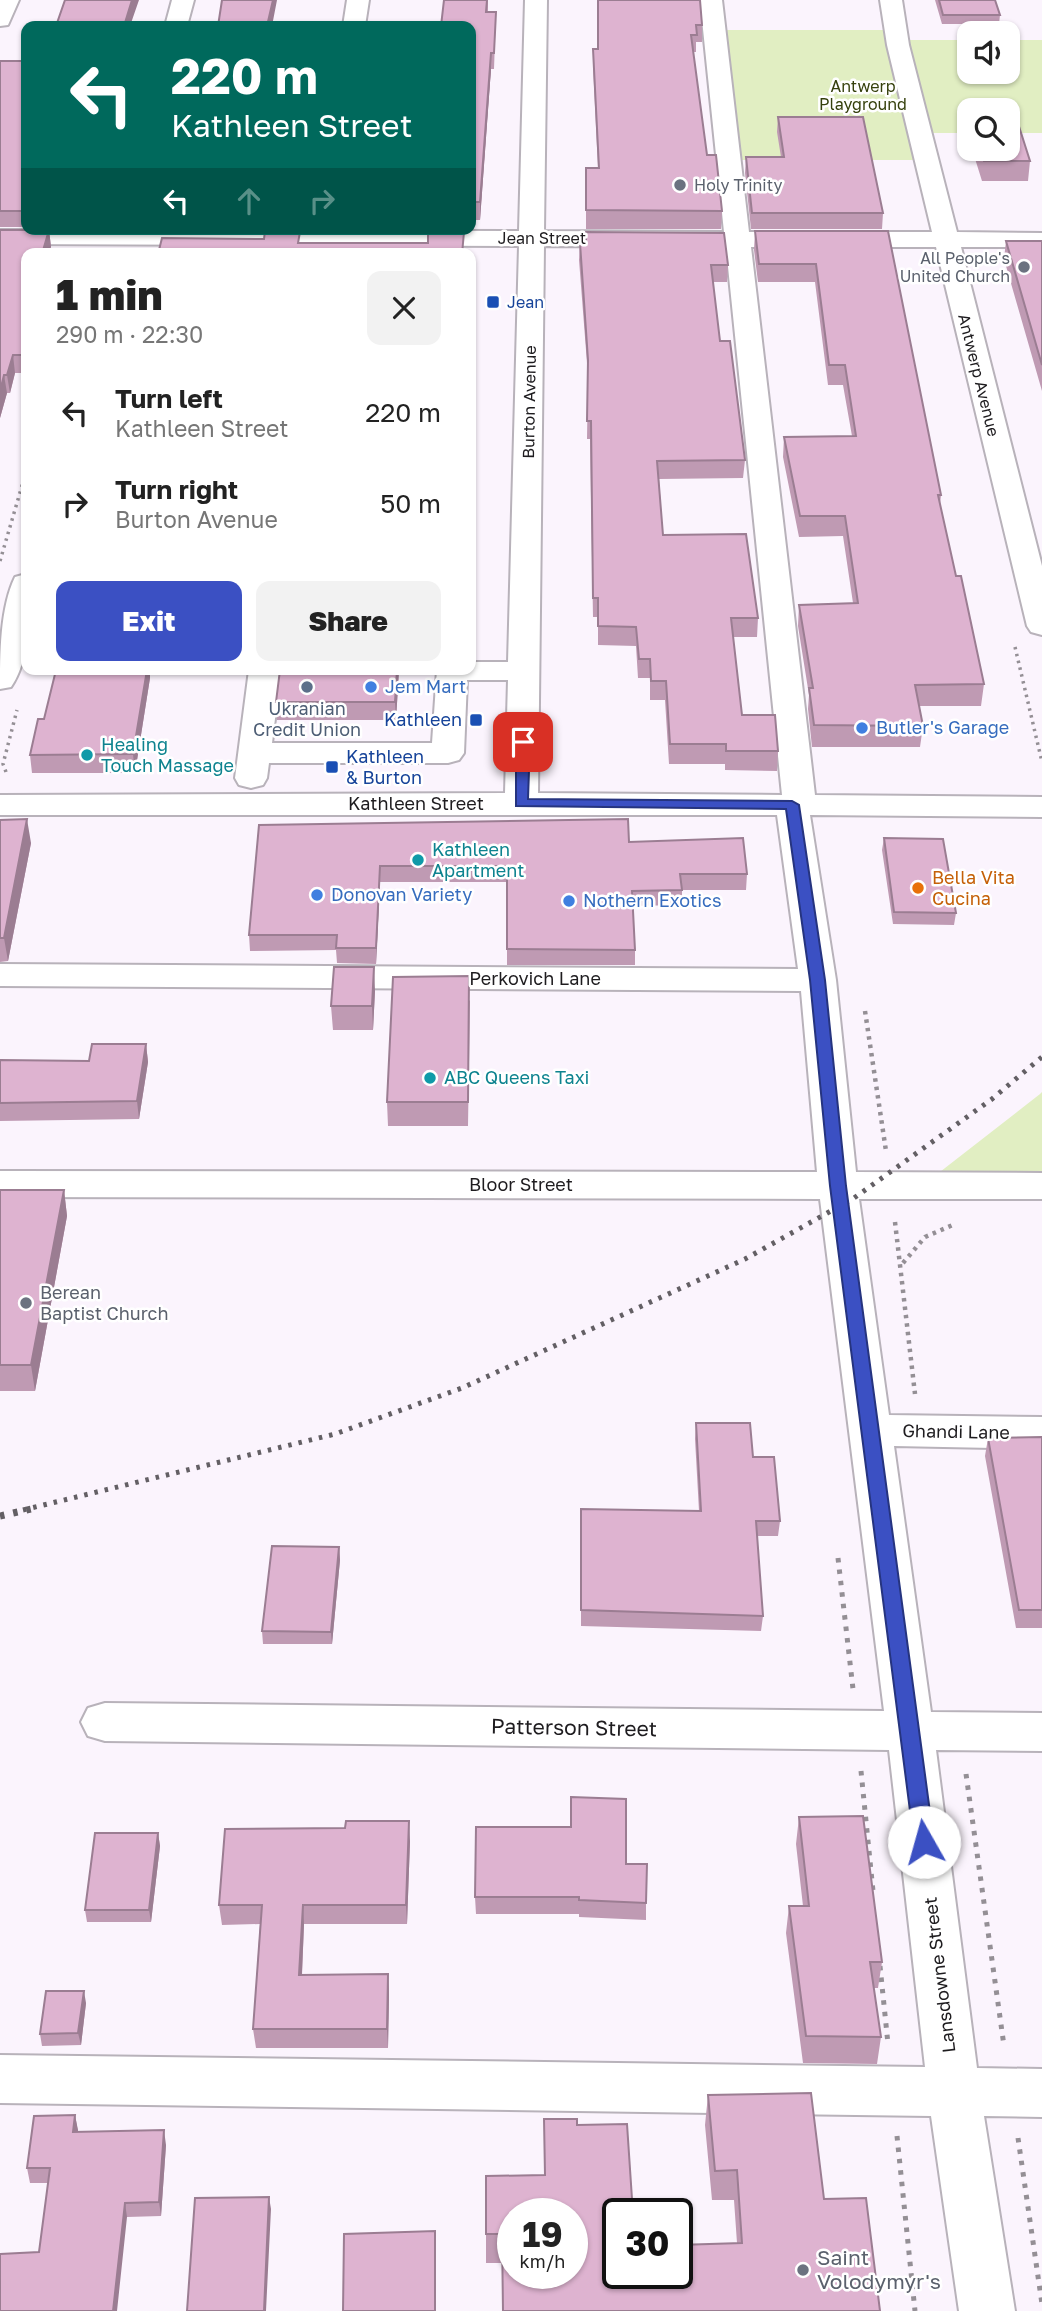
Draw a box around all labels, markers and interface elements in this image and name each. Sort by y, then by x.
map controls [957,21,1020,161]
button: sound [957,21,1020,84]
text: 220 m [171,46,318,105]
icon: left [56,49,147,140]
park label: Antwerp Playground [819,76,907,114]
button: search [957,98,1020,161]
text: Kathleen Street [171,106,412,144]
place label: Holy Trinity [694,175,782,195]
marker: Holy Trinity [672,177,688,193]
icon: left [157,182,195,220]
icon: ahead [230,182,268,220]
icon: right [303,182,341,220]
street label: Jean Street [498,228,586,248]
place label: All People's United Church [900,248,1010,286]
marker: All People's United Church [1016,259,1032,275]
text: 1 min [56,269,163,319]
button: close [367,271,441,345]
place label: Jean [507,292,544,312]
marker: Jean [485,294,501,310]
street label: Antwerp Avenue [954,312,1004,438]
text: 290 m · 22:30 [56,320,203,348]
street label: Burton Avenue [518,345,540,459]
text: Turn left [115,383,223,414]
icon: left [56,394,94,432]
text: 220 m [365,397,441,428]
text: Kathleen Street [115,414,289,442]
text: Turn right [115,474,238,505]
icon: right [56,485,94,523]
text: 50 m [380,488,441,519]
text: Burton Avenue [115,505,278,533]
button: Exit [56,581,242,661]
button: Share [256,581,441,661]
place label: Jem Mart [385,675,466,697]
marker: Ukranian Credit Union [299,679,315,695]
marker: Jem Mart [363,679,379,695]
place label: Ukranian Credit Union [253,697,361,740]
place label: Kathleen [384,708,462,730]
marker: Kathleen [468,712,484,728]
pin [493,712,553,772]
place label: Butler's Garage [876,716,1009,738]
marker: Butler's Garage [854,720,870,736]
icon: arrive [504,723,542,761]
place label: Healing Touch Massage [101,733,234,776]
place label: Kathleen & Burton [346,745,424,788]
marker: Healing Touch Massage [79,747,95,763]
marker: Kathleen & Burton [324,759,340,775]
street label: Kathleen Street [348,792,484,814]
place label: Kathleen Apartment [432,838,524,881]
marker: Kathleen Apartment [410,852,426,868]
place label: Bella Vita Cucina [932,866,1015,909]
marker: Bella Vita Cucina [910,880,926,896]
place label: Donovan Variety [331,883,472,905]
marker: Donovan Variety [309,887,325,903]
place label: Nothern Exotics [583,889,721,911]
marker: Nothern Exotics [561,893,577,909]
street label: Perkovich Lane [469,967,601,989]
place label: ABC Queens Taxi [444,1066,589,1088]
marker: ABC Queens Taxi [422,1070,438,1086]
street label: Bloor Street [469,1173,573,1195]
place label: Berean Baptist Church [40,1281,168,1324]
marker: Berean Baptist Church [18,1295,34,1311]
street label: Ghandi Lane [902,1419,1010,1443]
street label: Patterson Street [491,1713,657,1741]
position arrow [887,1805,961,1879]
street label: Lansdowne Street [919,1896,959,2054]
speed limit sign: 30 [602,2198,693,2289]
text: 19 [522,2213,563,2255]
place label: Saint Volodymyr's [817,2244,941,2294]
text: km/h [520,2250,565,2272]
marker: Saint Volodymyr's [795,2262,811,2278]

